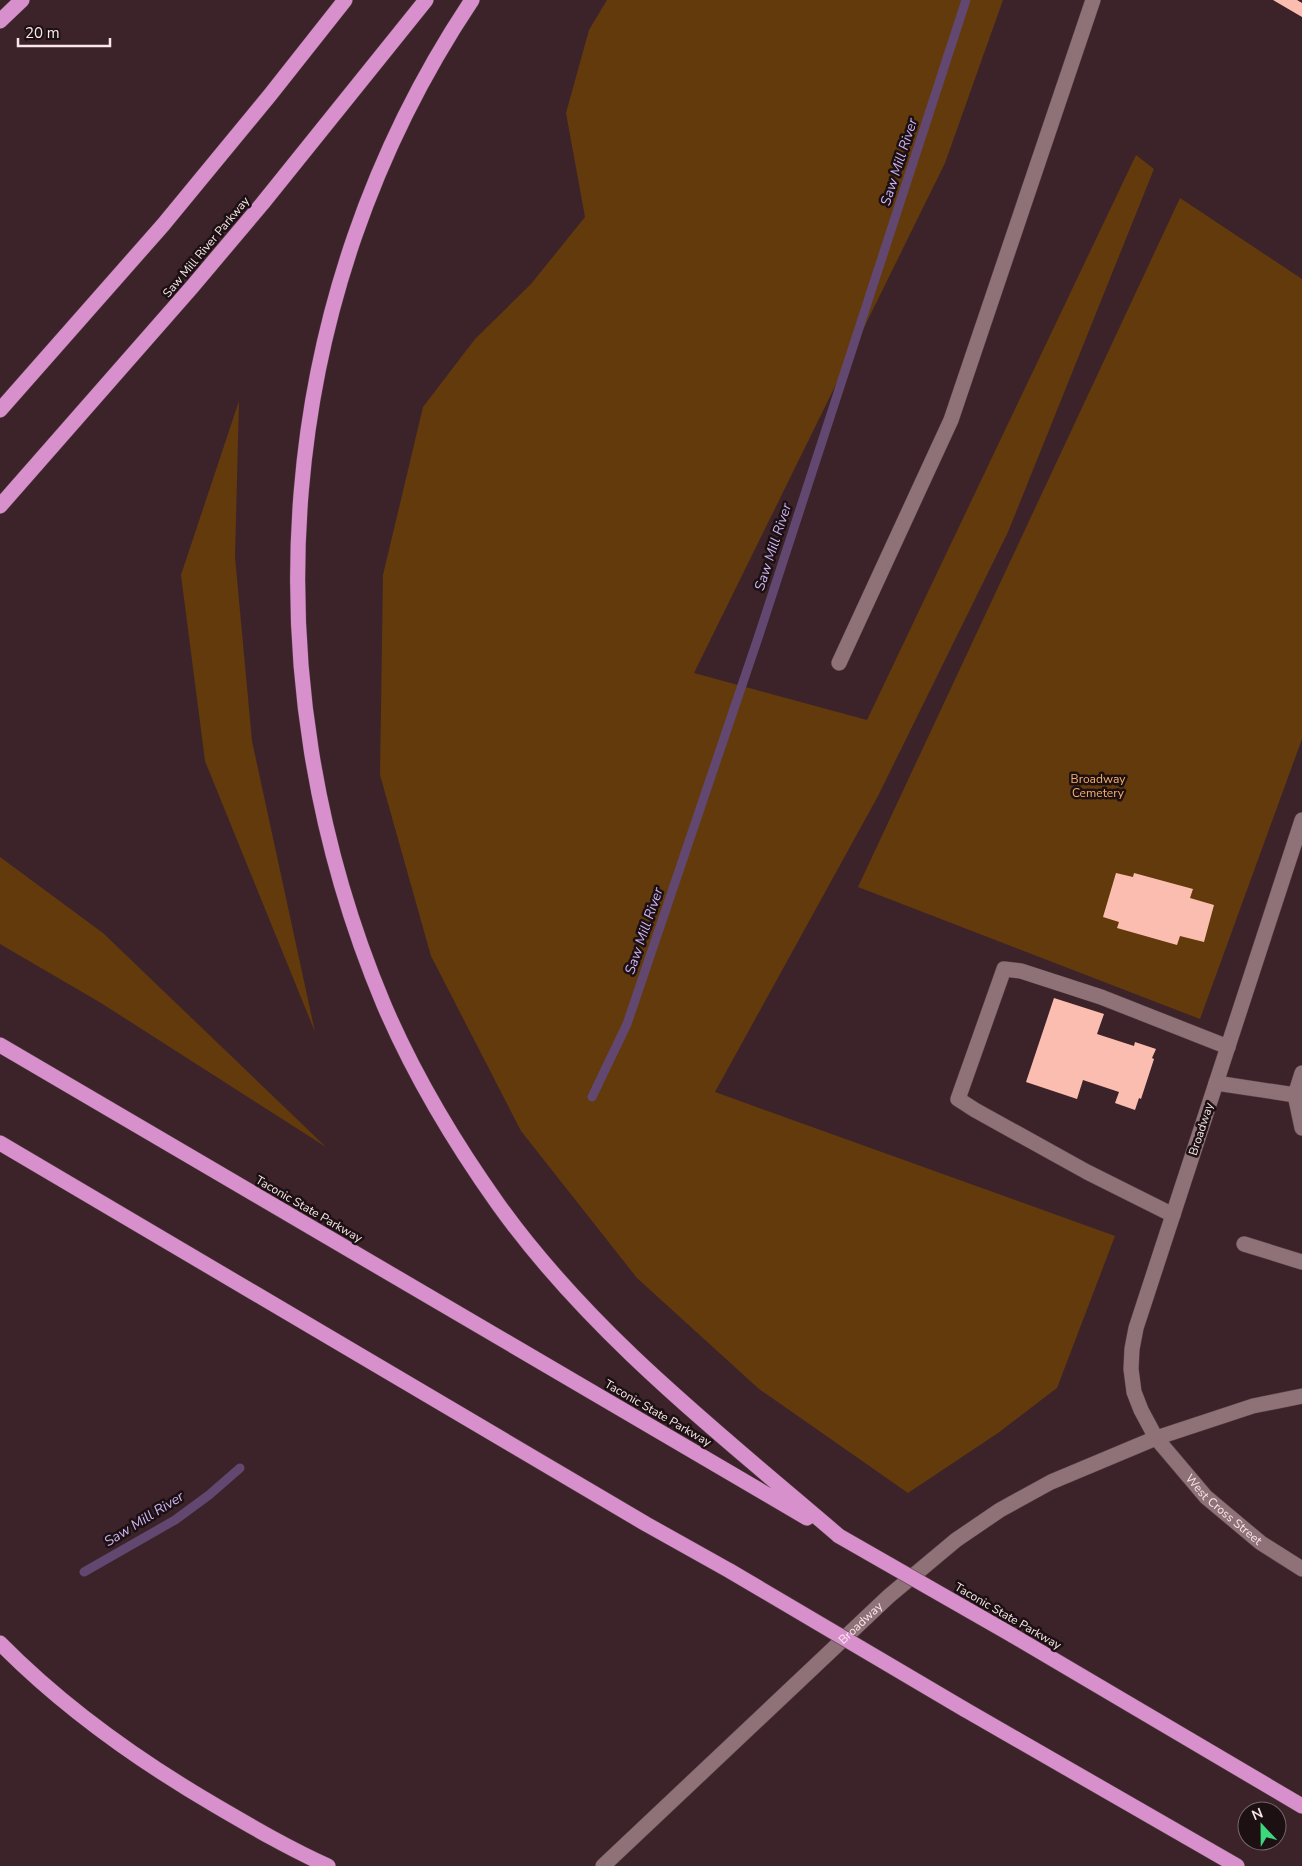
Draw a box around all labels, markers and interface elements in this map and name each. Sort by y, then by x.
scale bar [18,15,110,47]
text: 20 m [25,23,60,43]
water label: Saw Mill River [876,115,922,208]
street label: Saw Mill River Parkway [159,193,253,301]
water label: Saw Mill River [750,500,796,593]
park label: Broadway Cemetery [1071,771,1126,801]
water label: Saw Mill River [620,884,668,977]
street label: Broadway [1185,1100,1217,1158]
street label: Taconic State Parkway [253,1172,366,1247]
street label: Taconic State Parkway [602,1376,715,1451]
street label: West Cross Street [1182,1471,1266,1549]
water label: Saw Mill River [101,1486,188,1551]
street label: Taconic State Parkway [952,1579,1065,1654]
street label: Broadway [835,1598,886,1648]
north arrow [1237,1801,1287,1851]
text: N [1249,1804,1266,1825]

